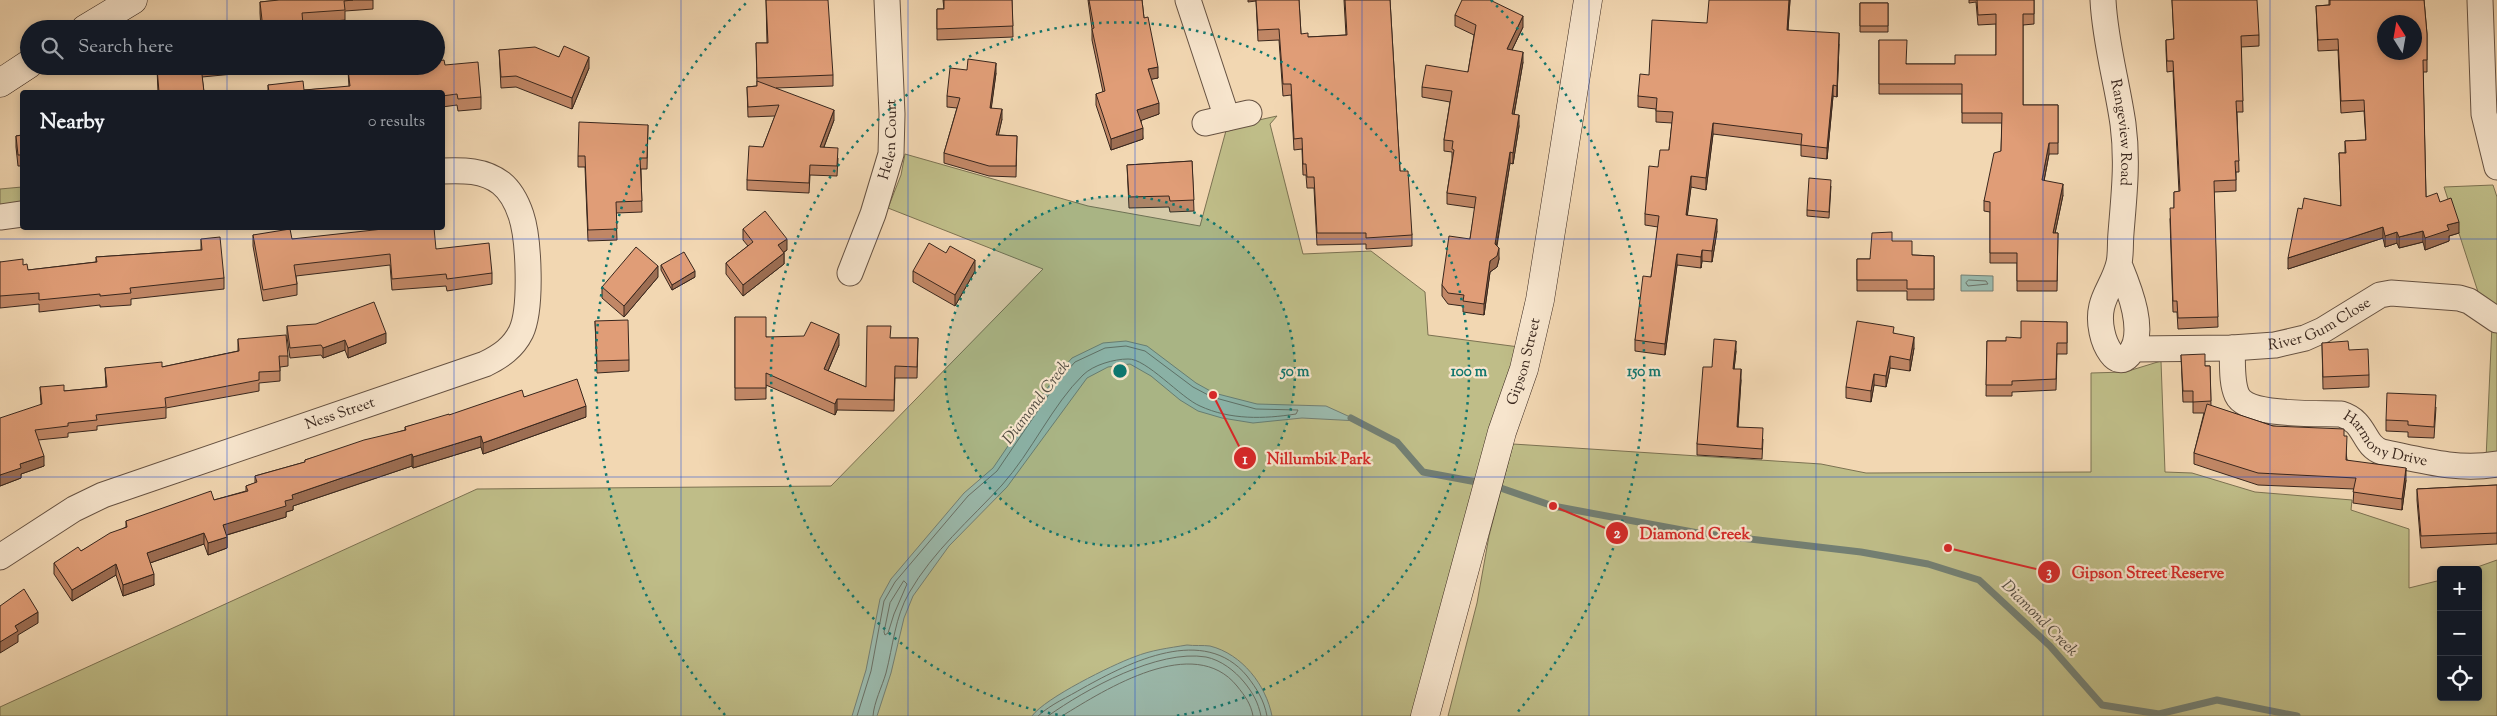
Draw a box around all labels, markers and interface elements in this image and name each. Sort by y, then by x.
north arrow [2377,15,2422,60]
search box [20,20,445,75]
icon: search [38,34,66,62]
text: Search here [78,34,173,61]
street label: Rangeview Road [2105,77,2136,187]
street label: Helen Court [873,99,903,182]
text: Nearby [40,108,105,138]
text: 0 results [368,111,425,134]
street label: River Gum Close [2267,293,2375,356]
street label: Gipson Street [1502,316,1546,408]
water label: Diamond Creek [998,356,1076,450]
centre of rings [1111,362,1129,380]
text: 50 m [1280,362,1310,383]
text: 100 m [1451,362,1488,383]
text: 150 m [1627,362,1661,383]
street label: Ness Street [302,392,378,435]
street label: Harmony Drive [2339,406,2429,472]
callout: Nillumbik Park [1232,443,1381,474]
text: Nillumbik Park [1267,449,1371,472]
text: 1 [1242,450,1248,471]
callout: Diamond Creek [1605,518,1760,549]
text: 2 [1613,524,1621,545]
text: Diamond Creek [1640,524,1750,547]
callout: Gipson Street Reserve [2036,557,2234,588]
text: 3 [2046,563,2052,584]
text: Gipson Street Reserve [2072,563,2225,586]
map controls [2437,566,2482,701]
button: + [2437,566,2482,611]
water label: Diamond Creek [1995,575,2083,663]
button: − [2437,611,2482,656]
button: locate [2437,656,2482,701]

